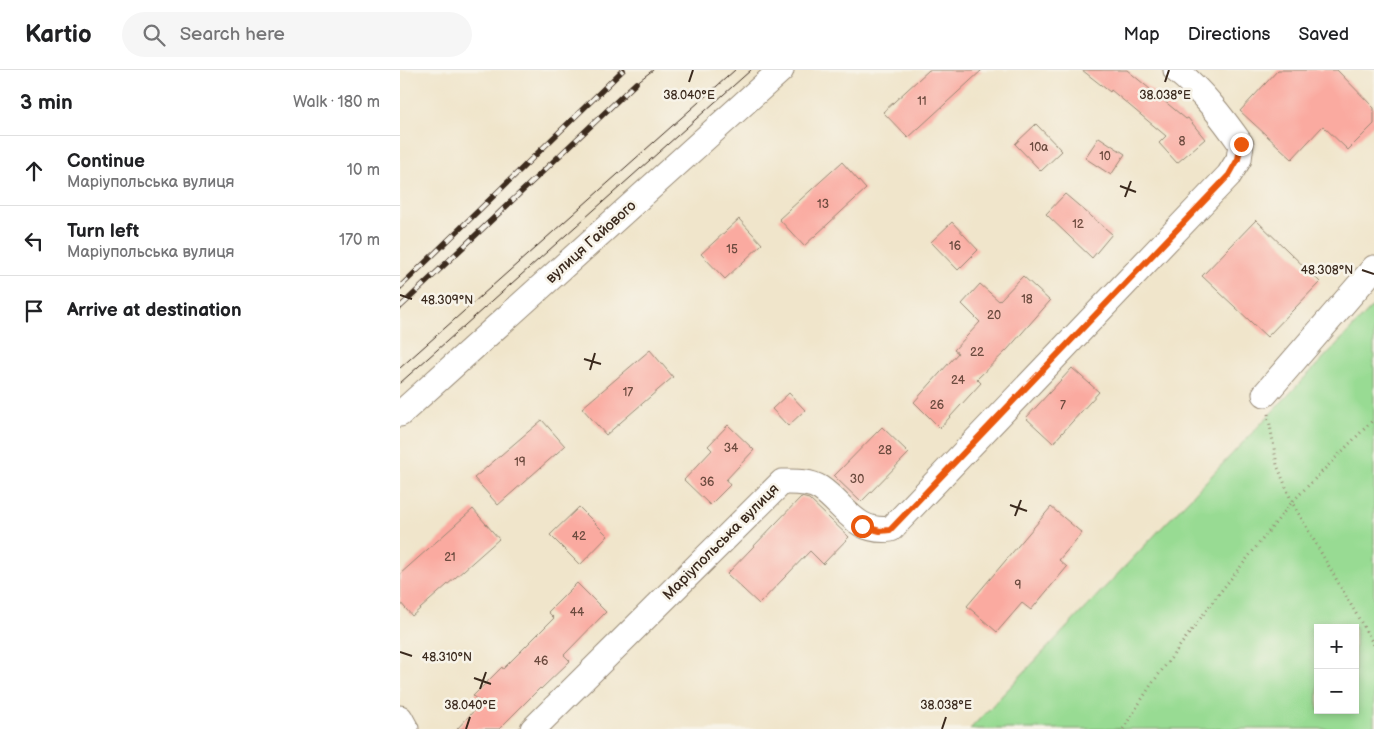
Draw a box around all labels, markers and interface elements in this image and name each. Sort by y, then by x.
search box [122,12,472,57]
text: Kartio [25,20,92,49]
icon: search [140,21,168,49]
text: Search here [180,23,285,46]
text: Map [1124,24,1160,45]
text: Directions [1188,24,1270,45]
text: Saved [1298,24,1349,45]
text: 38.040°E [663,88,715,103]
text: 38.038°E [1139,88,1191,103]
text: 3 min [20,90,73,115]
text: Walk · 180 m [293,93,380,112]
house number: 11 [917,94,927,109]
route end [1230,133,1253,156]
house number: 8 [1179,134,1186,149]
house number: 10а [1030,140,1048,155]
house number: 10 [1099,149,1111,164]
text: Continue [67,150,145,173]
icon: ahead [20,157,48,185]
text: 10 m [347,161,380,180]
text: Маріупольська вулиця [67,173,235,192]
street label: вулиця Гайового [542,196,640,288]
house number: 13 [817,197,829,212]
house number: 12 [1072,217,1084,232]
text: Turn left [67,220,139,243]
icon: left [20,227,48,255]
text: 170 m [339,231,380,250]
house number: 16 [949,239,961,254]
house number: 15 [726,242,738,257]
text: Маріупольська вулиця [67,243,235,262]
text: 48.308°N [1301,263,1353,278]
house number: 18 [1021,292,1033,307]
text: 48.309°N [421,293,473,308]
icon: arrive [20,297,48,325]
text: Arrive at destination [67,299,242,322]
house number: 20 [987,308,1001,323]
house number: 22 [970,345,984,360]
house number: 24 [951,373,966,388]
house number: 17 [623,385,633,400]
house number: 26 [930,398,944,413]
house number: 7 [1060,398,1066,413]
house number: 34 [724,441,739,456]
house number: 28 [878,443,892,458]
house number: 19 [514,455,526,470]
house number: 30 [850,472,864,487]
house number: 36 [700,475,714,490]
street label: Маріупольська вулиця [659,480,783,604]
route start [851,515,874,538]
house number: 42 [572,529,586,544]
house number: 21 [444,550,456,565]
house number: 9 [1015,578,1022,593]
house number: 44 [570,605,585,620]
map controls [1314,624,1359,714]
button: + [1314,624,1359,669]
text: 48.310°N [422,650,472,665]
house number: 46 [534,654,548,669]
button: − [1314,669,1359,714]
text: 38.040°E [444,698,496,713]
text: 38.038°E [920,698,972,713]

